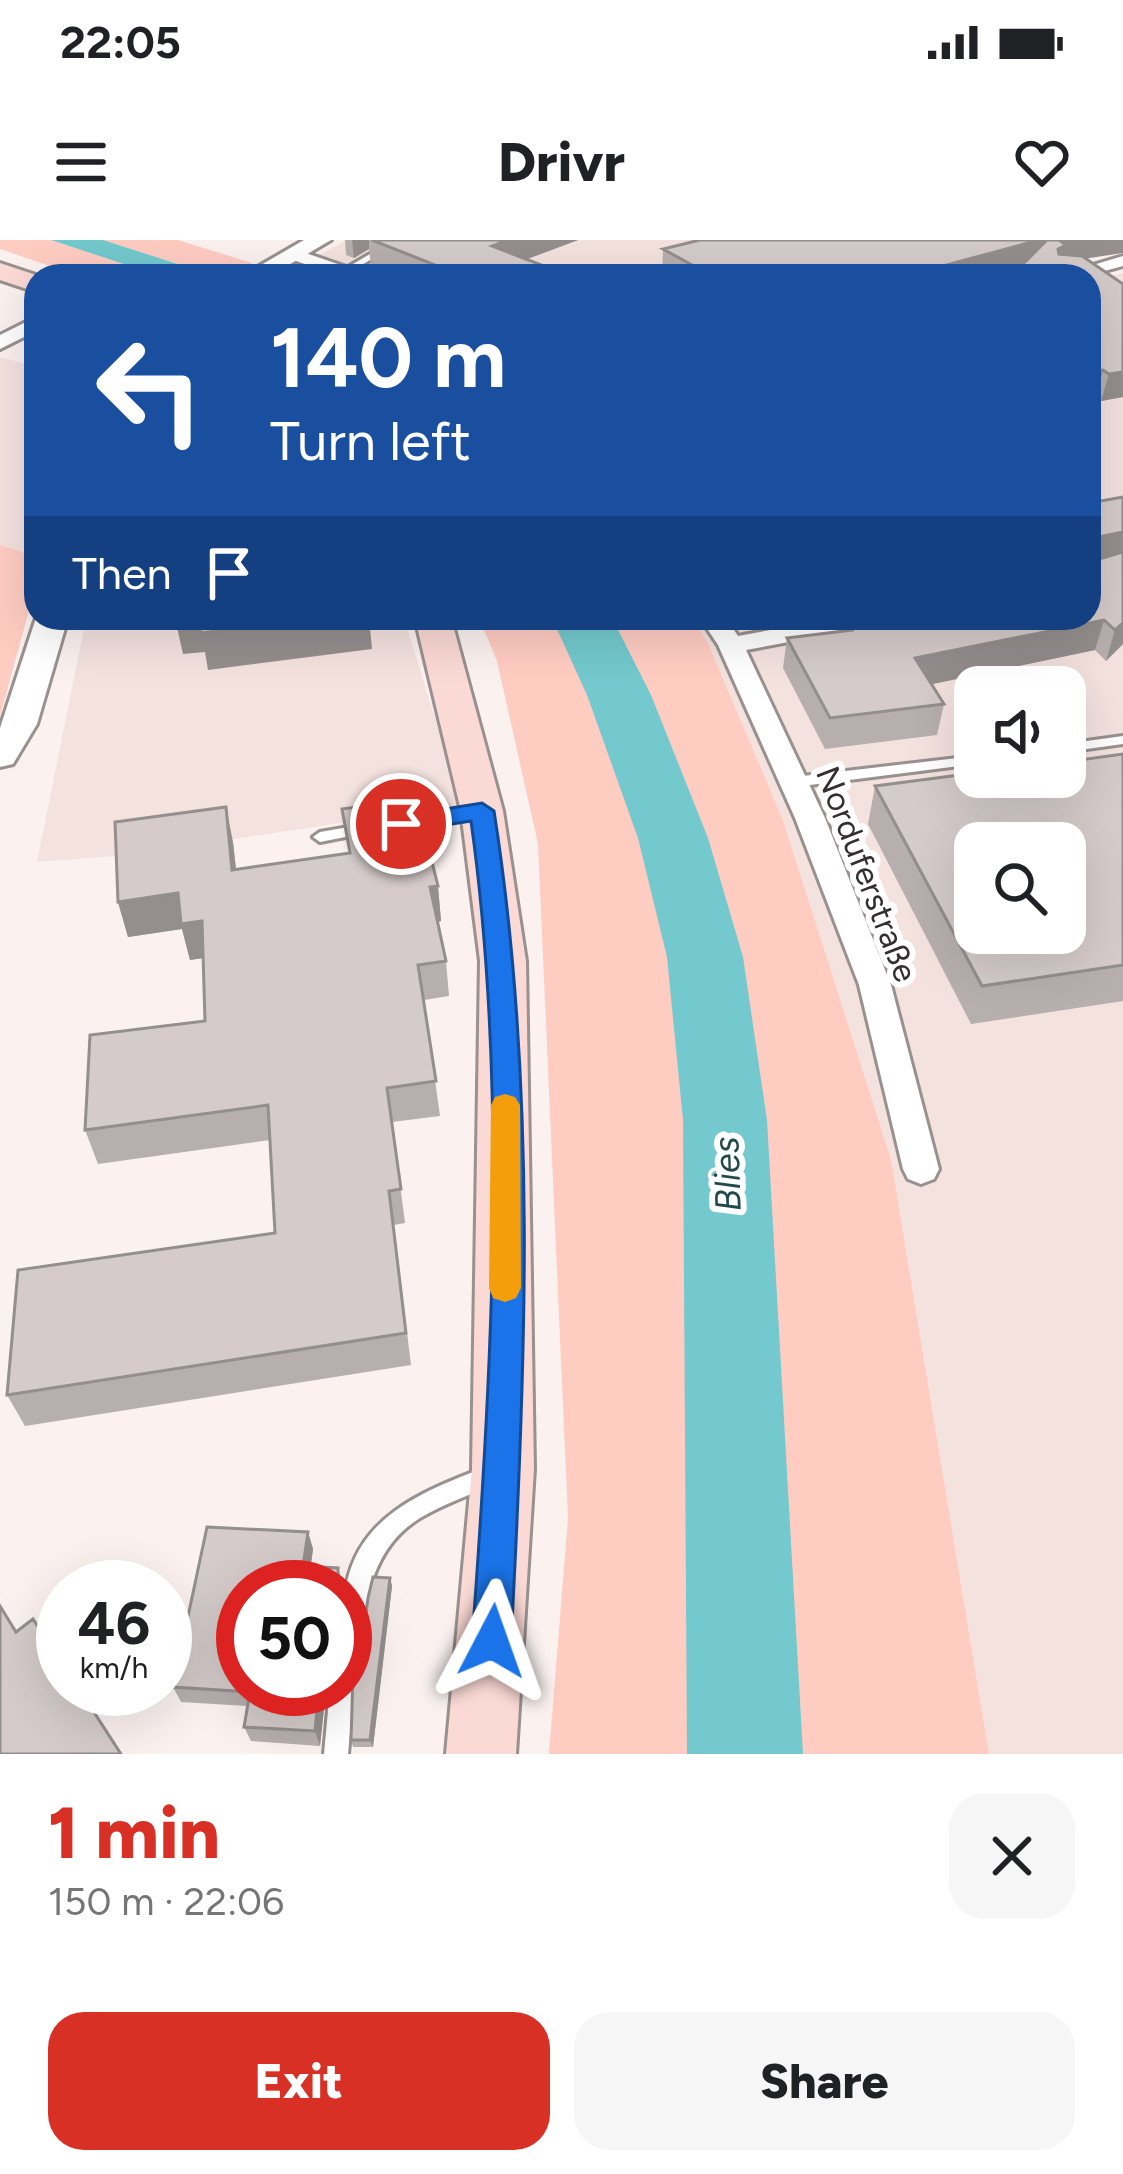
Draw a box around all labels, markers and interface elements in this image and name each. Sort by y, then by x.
text: 22:05 [60,15,181,69]
icon: menu [48,129,114,195]
icon: heart [1009,129,1075,195]
text: Drivr [498,130,625,195]
text: 140 m [270,307,506,408]
icon: left [72,312,228,468]
text: Turn left [270,409,471,474]
icon: arrive [196,540,262,606]
text: Then [72,546,172,600]
map controls [954,666,1086,954]
button: sound [954,666,1086,798]
street label: Norduferstraße [808,761,926,987]
pin [350,773,452,875]
icon: arrive [368,791,434,857]
button: search [954,822,1086,954]
water label: Blies [704,1136,750,1212]
speed limit sign: 50 [216,1560,372,1716]
position arrow [429,1578,555,1704]
text: 46 [78,1587,150,1659]
text: km/h [80,1649,148,1686]
text: 1 min [48,1790,220,1876]
button: close [949,1793,1075,1919]
text: 150 m · 22:06 [48,1878,284,1925]
button: Exit [48,2012,550,2150]
button: Share [574,2012,1075,2150]

